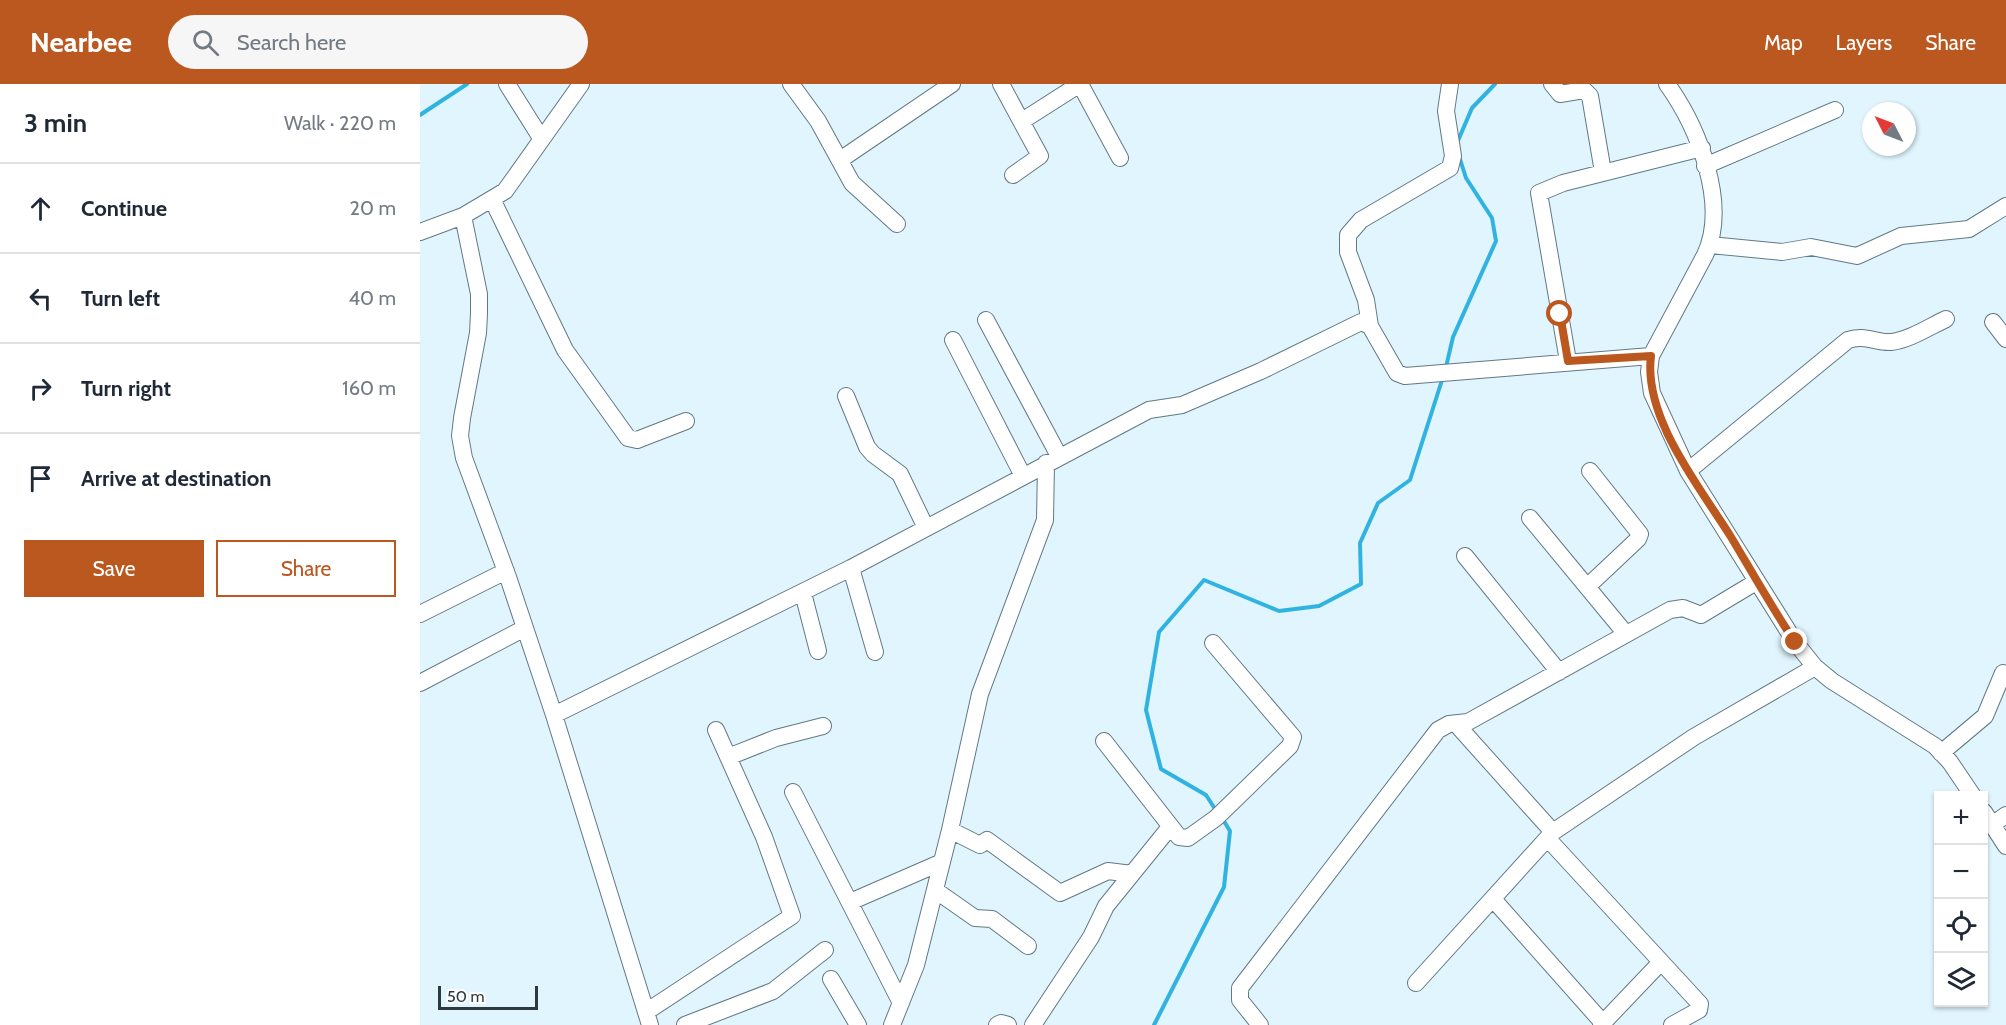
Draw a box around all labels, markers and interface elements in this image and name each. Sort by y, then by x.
search box [168,15,588,69]
text: Nearbee [30,25,132,59]
icon: search [189,26,222,59]
text: Search here [237,29,346,56]
text: Map [1764,30,1803,55]
text: Layers [1836,30,1892,55]
text: Share [1925,30,1976,55]
north arrow [1862,102,1916,156]
text: 3 min [24,107,87,139]
text: Walk · 220 m [284,111,396,135]
icon: ahead [24,192,57,225]
text: Continue [81,195,167,222]
text: 20 m [350,196,396,220]
icon: left [24,282,57,315]
text: Turn left [81,285,160,312]
text: 40 m [348,286,396,310]
route start [1546,300,1572,326]
icon: right [24,372,57,405]
text: Turn right [81,375,171,402]
text: 160 m [342,376,396,400]
icon: arrive [24,462,57,495]
text: Arrive at destination [81,465,271,492]
button: Save [24,540,204,597]
button: Share [216,540,396,597]
route end [1781,628,1807,654]
map controls [1934,791,1988,1007]
button: + [1934,791,1988,845]
button: − [1934,845,1988,899]
button: locate [1934,899,1988,953]
button: layers [1934,953,1988,1007]
scale bar [438,983,538,1010]
text: 50 m [447,987,484,1006]

